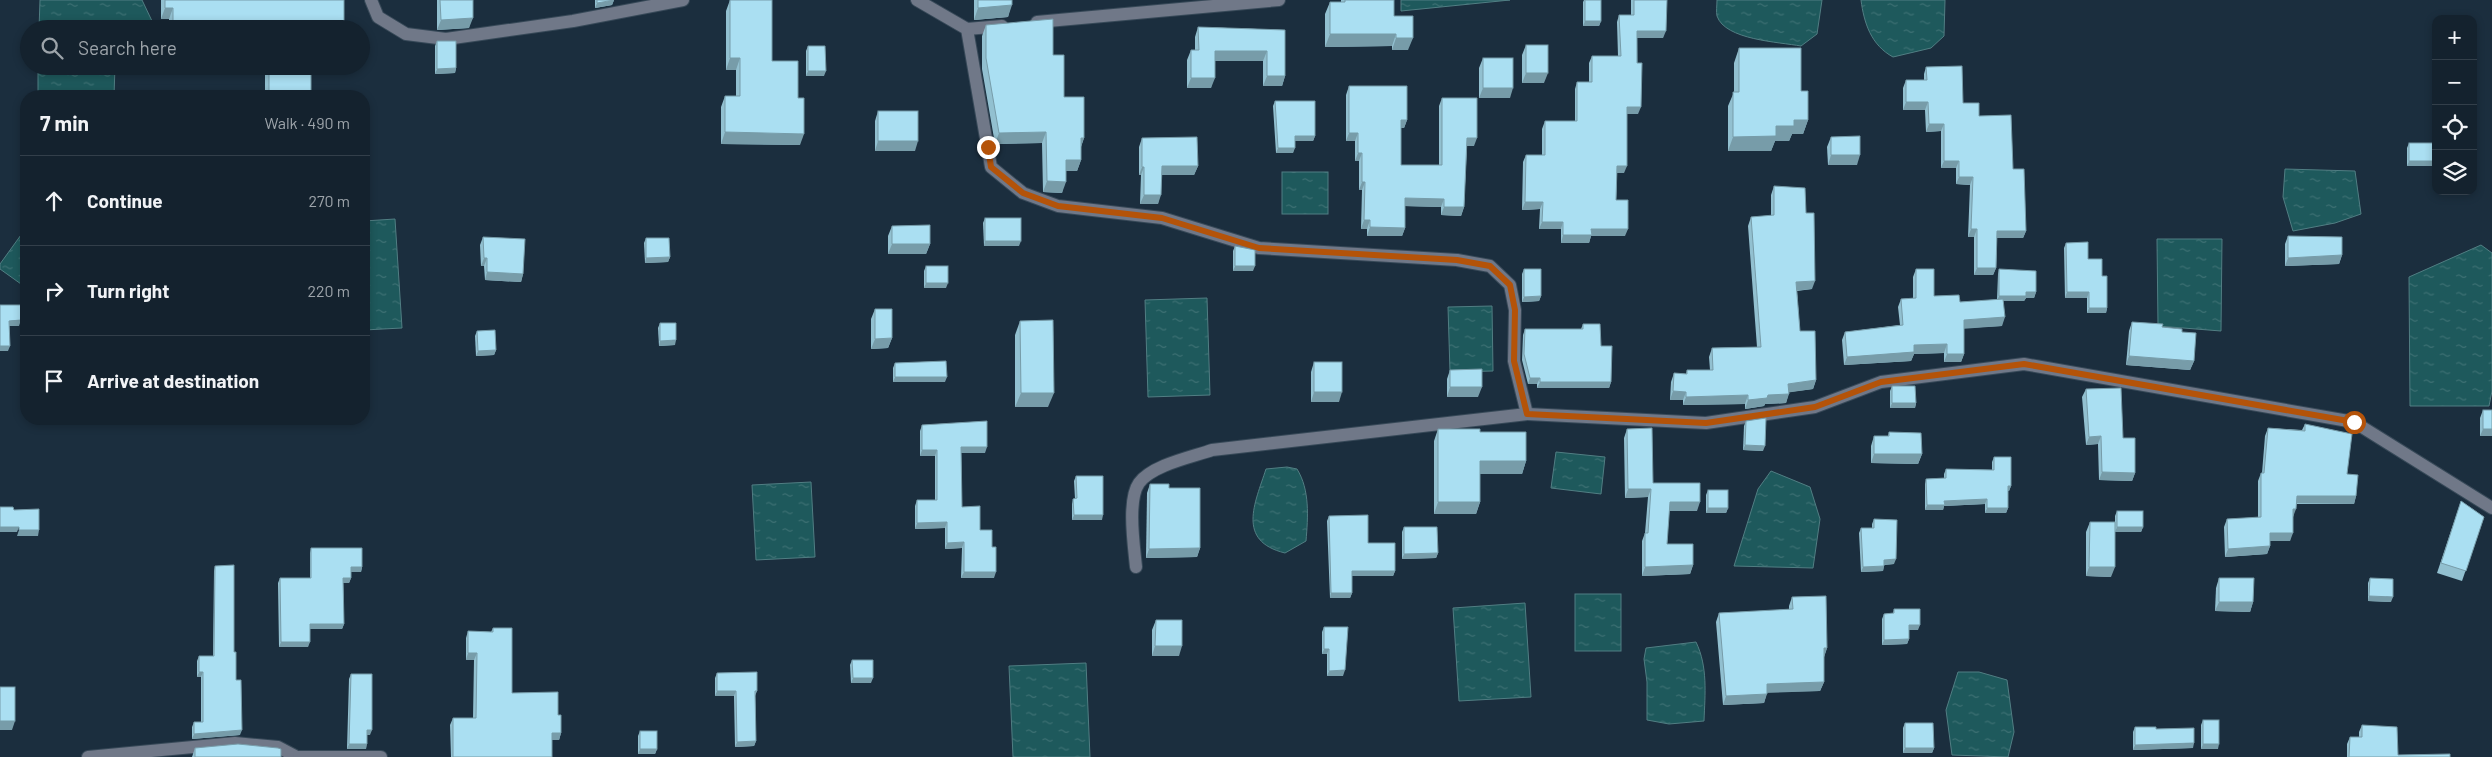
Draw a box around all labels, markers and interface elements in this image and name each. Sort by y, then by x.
map controls [2432,15,2477,195]
button: + [2432,15,2477,60]
search box [20,20,370,75]
icon: search [38,34,66,62]
text: Search here [78,36,177,59]
button: − [2432,60,2477,105]
button: locate [2432,105,2477,150]
text: 7 min [40,110,89,135]
text: Walk · 490 m [264,113,350,132]
route end [977,136,1000,159]
button: layers [2432,150,2477,195]
icon: ahead [40,187,68,215]
text: Continue [87,189,163,212]
text: 270 m [308,191,350,210]
icon: right [40,277,68,305]
text: Turn right [87,279,169,302]
text: 220 m [307,281,350,300]
icon: arrive [40,367,68,395]
text: Arrive at destination [87,369,259,392]
route start [2343,411,2366,434]

